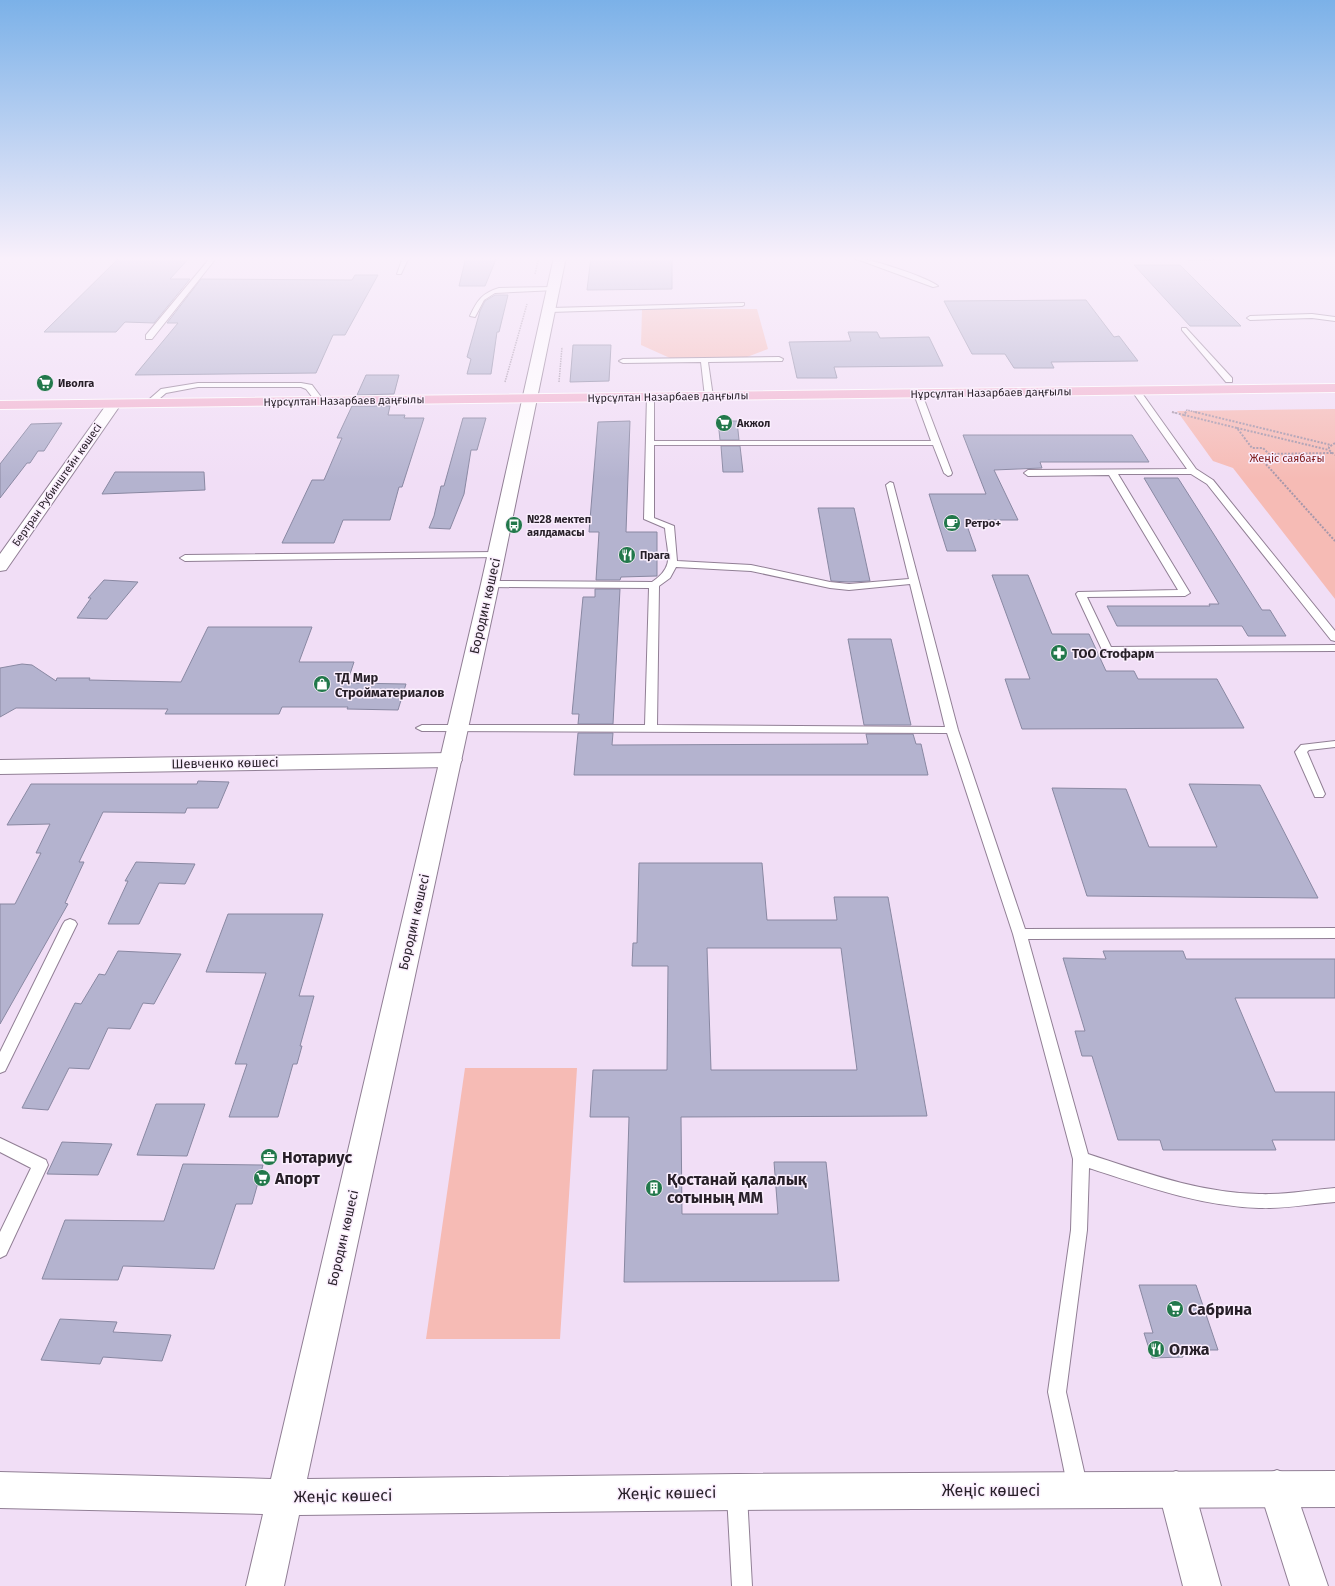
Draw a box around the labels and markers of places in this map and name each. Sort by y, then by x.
supermarket icon: Иволга [35,373,55,393]
place label: Иволга [58,377,94,390]
supermarket icon: Акжол [714,413,734,433]
place label: Акжол [736,417,770,430]
place label: №28 мектеп аялдамасы [527,513,591,539]
cafe icon: Ретро+ [942,513,962,533]
bus stop icon: №28 мектеп аялдамасы [504,515,524,535]
place label: Ретро+ [965,517,1001,530]
restaurant icon: Прага [617,545,637,565]
place label: Прага [640,549,670,562]
pharmacy icon: ТОО Стофарм [1049,643,1069,663]
place label: ТОО Стофарм [1072,646,1155,661]
place label: ТД Мир Стройматериалов [335,670,444,700]
shop icon: ТД Мир Стройматериалов [312,674,332,694]
office icon: Нотариус [259,1147,279,1167]
place label: Нотариус [282,1148,352,1167]
supermarket icon: Апорт [252,1168,272,1188]
place label: Апорт [274,1169,320,1188]
place label: Қостанай қалалық сотының ММ [667,1170,807,1207]
building icon: Қостанай қалалық сотының ММ [644,1178,664,1198]
supermarket icon: Сабрина [1165,1299,1185,1319]
place label: Сабрина [1188,1300,1252,1319]
restaurant icon: Олжа [1146,1339,1166,1359]
place label: Олжа [1169,1340,1210,1359]

